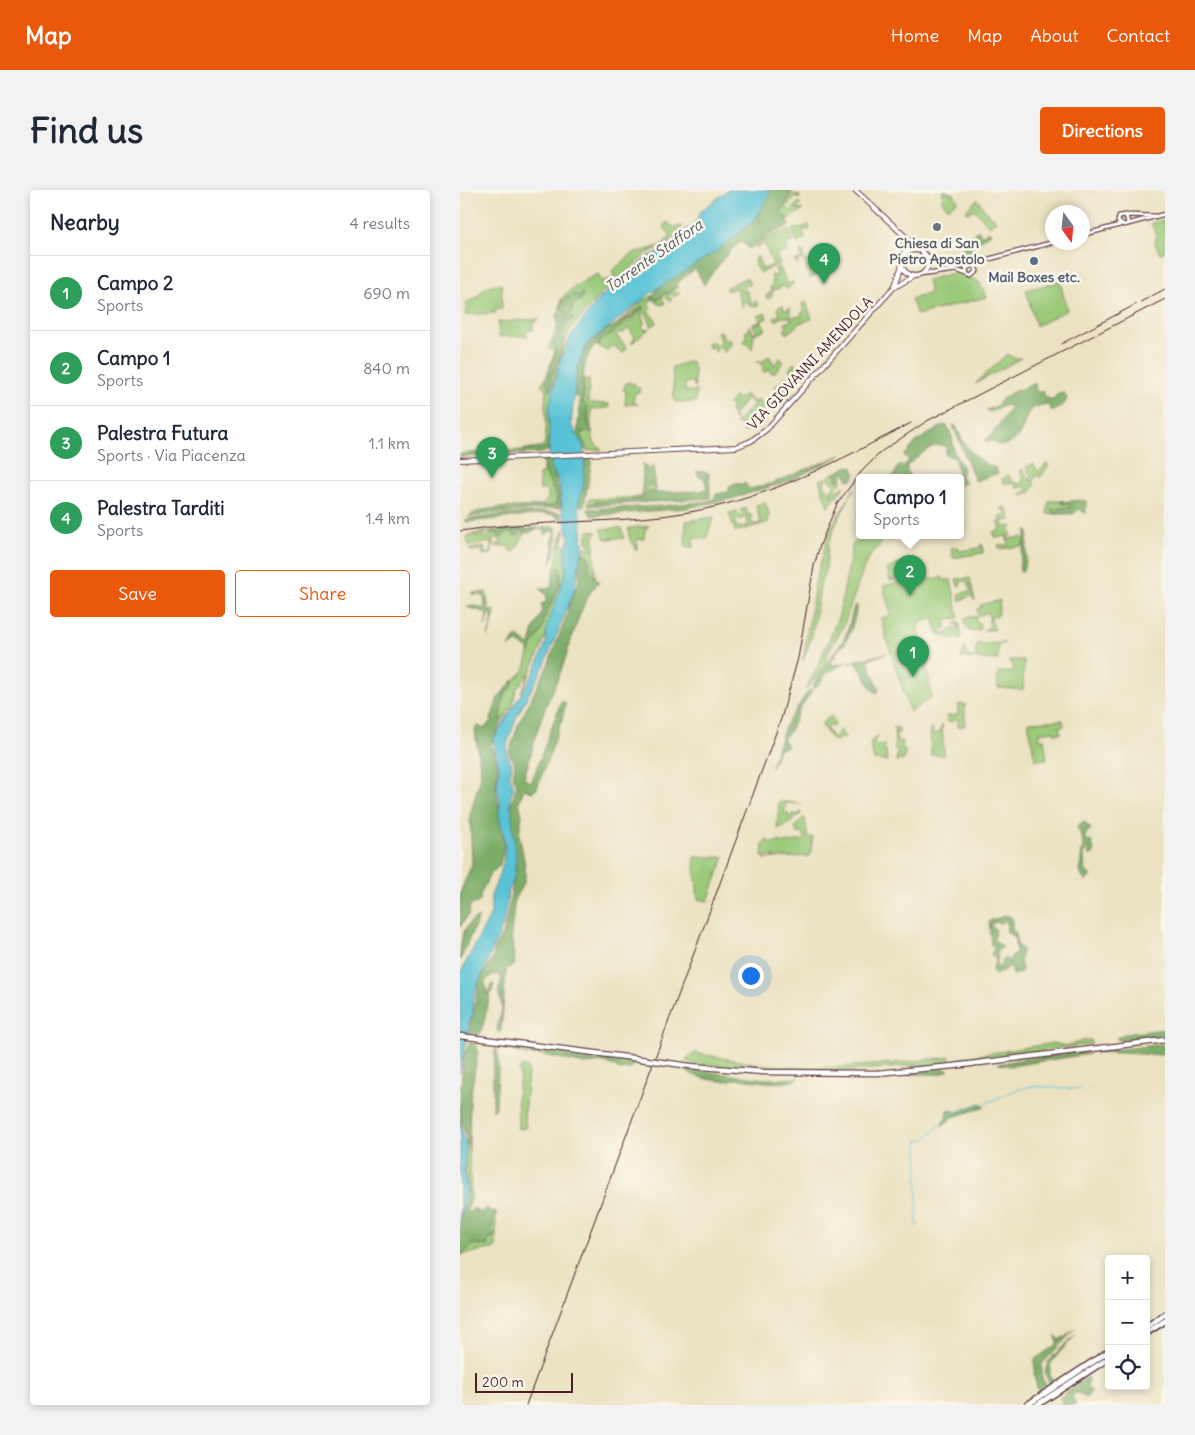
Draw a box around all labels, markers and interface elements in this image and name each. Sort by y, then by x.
text: Map [25,20,72,50]
text: Home [891,24,939,47]
text: Map [967,24,1002,47]
text: About [1030,24,1078,47]
text: Contact [1106,24,1170,47]
button: Directions [1040,107,1165,154]
text: Find us [30,108,143,152]
north arrow [1045,205,1090,250]
text: Nearby [50,209,120,236]
text: 4 results [349,213,410,233]
water label: Torrente Staffora [601,214,707,296]
marker: Chiesa di San Pietro Apostolo [931,221,943,233]
place label: Chiesa di San Pietro Apostolo [889,234,985,268]
pin: 4 [808,243,840,284]
marker: Mail Boxes etc. [1028,255,1040,267]
place label: Mail Boxes etc. [988,268,1080,286]
text: Campo 2 [97,271,173,295]
text: 1 [63,283,69,303]
text: 690 m [363,283,410,303]
street label: VIA GIOVANNI AMENDOLA [744,293,876,433]
text: Sports [97,295,143,315]
text: Campo 1 [97,346,170,370]
text: 2 [62,358,70,378]
text: 840 m [363,358,410,378]
text: Sports [97,370,143,390]
text: Palestra Futura [97,421,228,445]
text: 3 [61,433,71,453]
text: 1.1 km [369,433,410,453]
pin: 3 [476,437,508,478]
text: Sports · Via Piacenza [97,445,246,465]
popup [856,474,964,539]
text: Campo 1 [873,485,947,509]
text: Palestra Tarditi [97,496,224,520]
text: 4 [61,508,71,528]
text: 1.4 km [365,508,410,528]
text: Sports [873,509,920,529]
text: Sports [97,520,143,540]
pin: 2 [894,555,926,596]
button: Save [50,570,225,617]
button: Share [235,570,410,617]
pin: 1 [897,636,929,677]
your location [738,963,764,989]
map controls [1105,1255,1150,1390]
button: + [1105,1255,1150,1300]
button: − [1105,1300,1150,1345]
button: locate [1105,1345,1150,1390]
scale bar [475,1370,572,1393]
text: 200 m [482,1373,524,1391]

